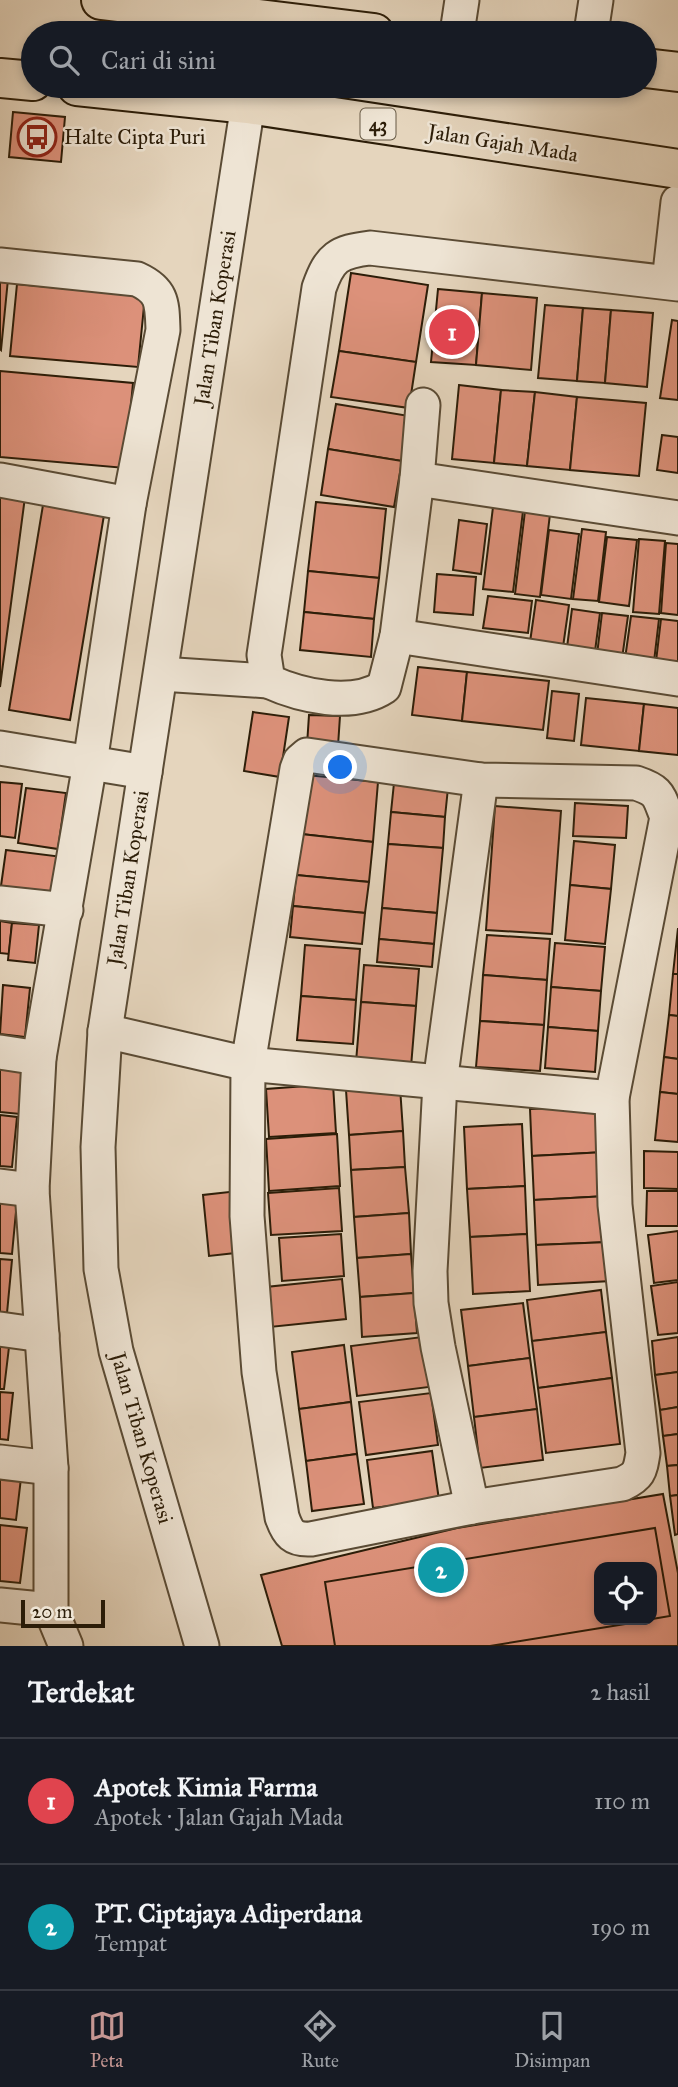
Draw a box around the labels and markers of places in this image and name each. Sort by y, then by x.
bus stop icon: Halte Cipta Puri [16,116,58,158]
place label: Halte Cipta Puri [64,124,206,150]
pin: 1 [429,306,475,358]
pin: 2 [418,1544,464,1596]

